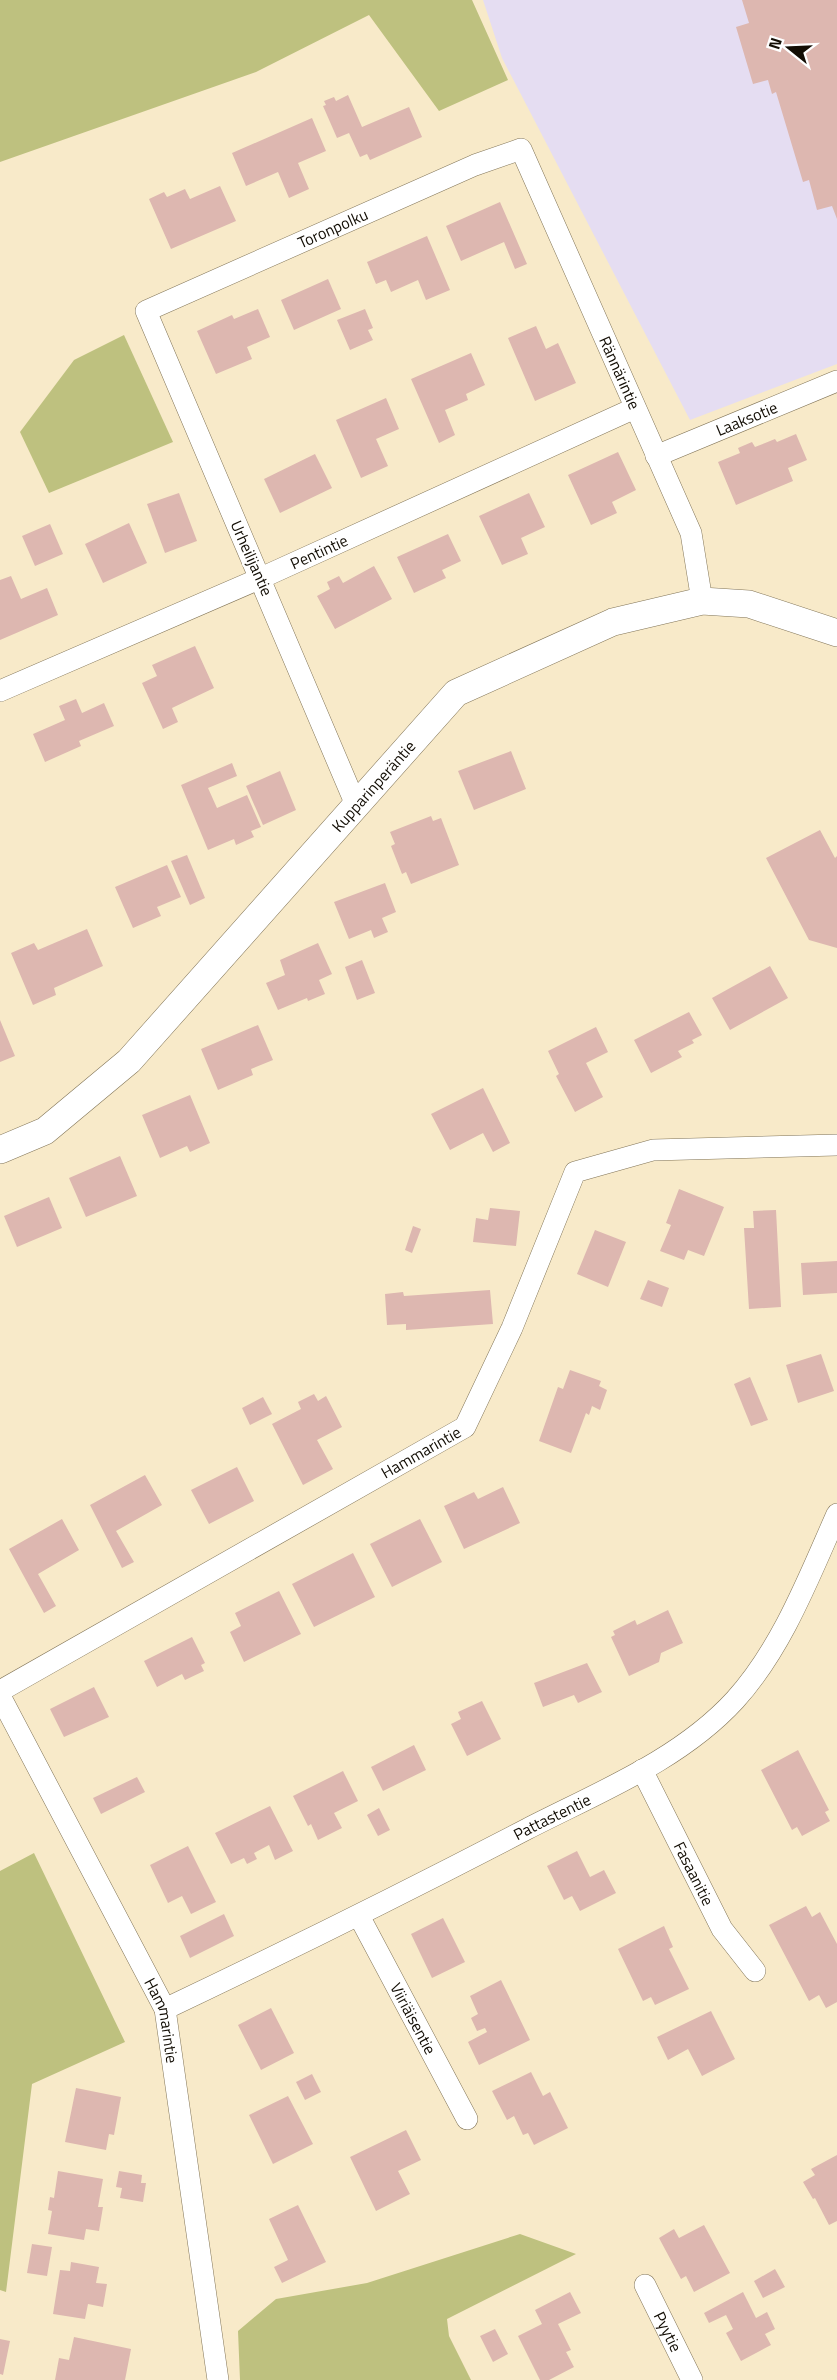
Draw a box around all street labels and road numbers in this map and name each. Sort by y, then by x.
street label: Toronpolku [294,202,372,254]
street label: Rännärintie [593,332,647,413]
street label: Laaksotie [712,395,781,442]
street label: Urheilijantie [225,516,279,600]
street label: Pentintie [286,528,352,575]
street label: Kupparinperäntie [326,735,421,837]
street label: Hammarintie [376,1420,465,1484]
street label: Pattastentie [509,1787,595,1846]
street label: Fasaanitie [668,1838,720,1910]
street label: Hammarintie [138,1973,185,2065]
street label: Viiriäisentie [385,1978,442,2059]
street label: Pyytie [648,2307,688,2356]

